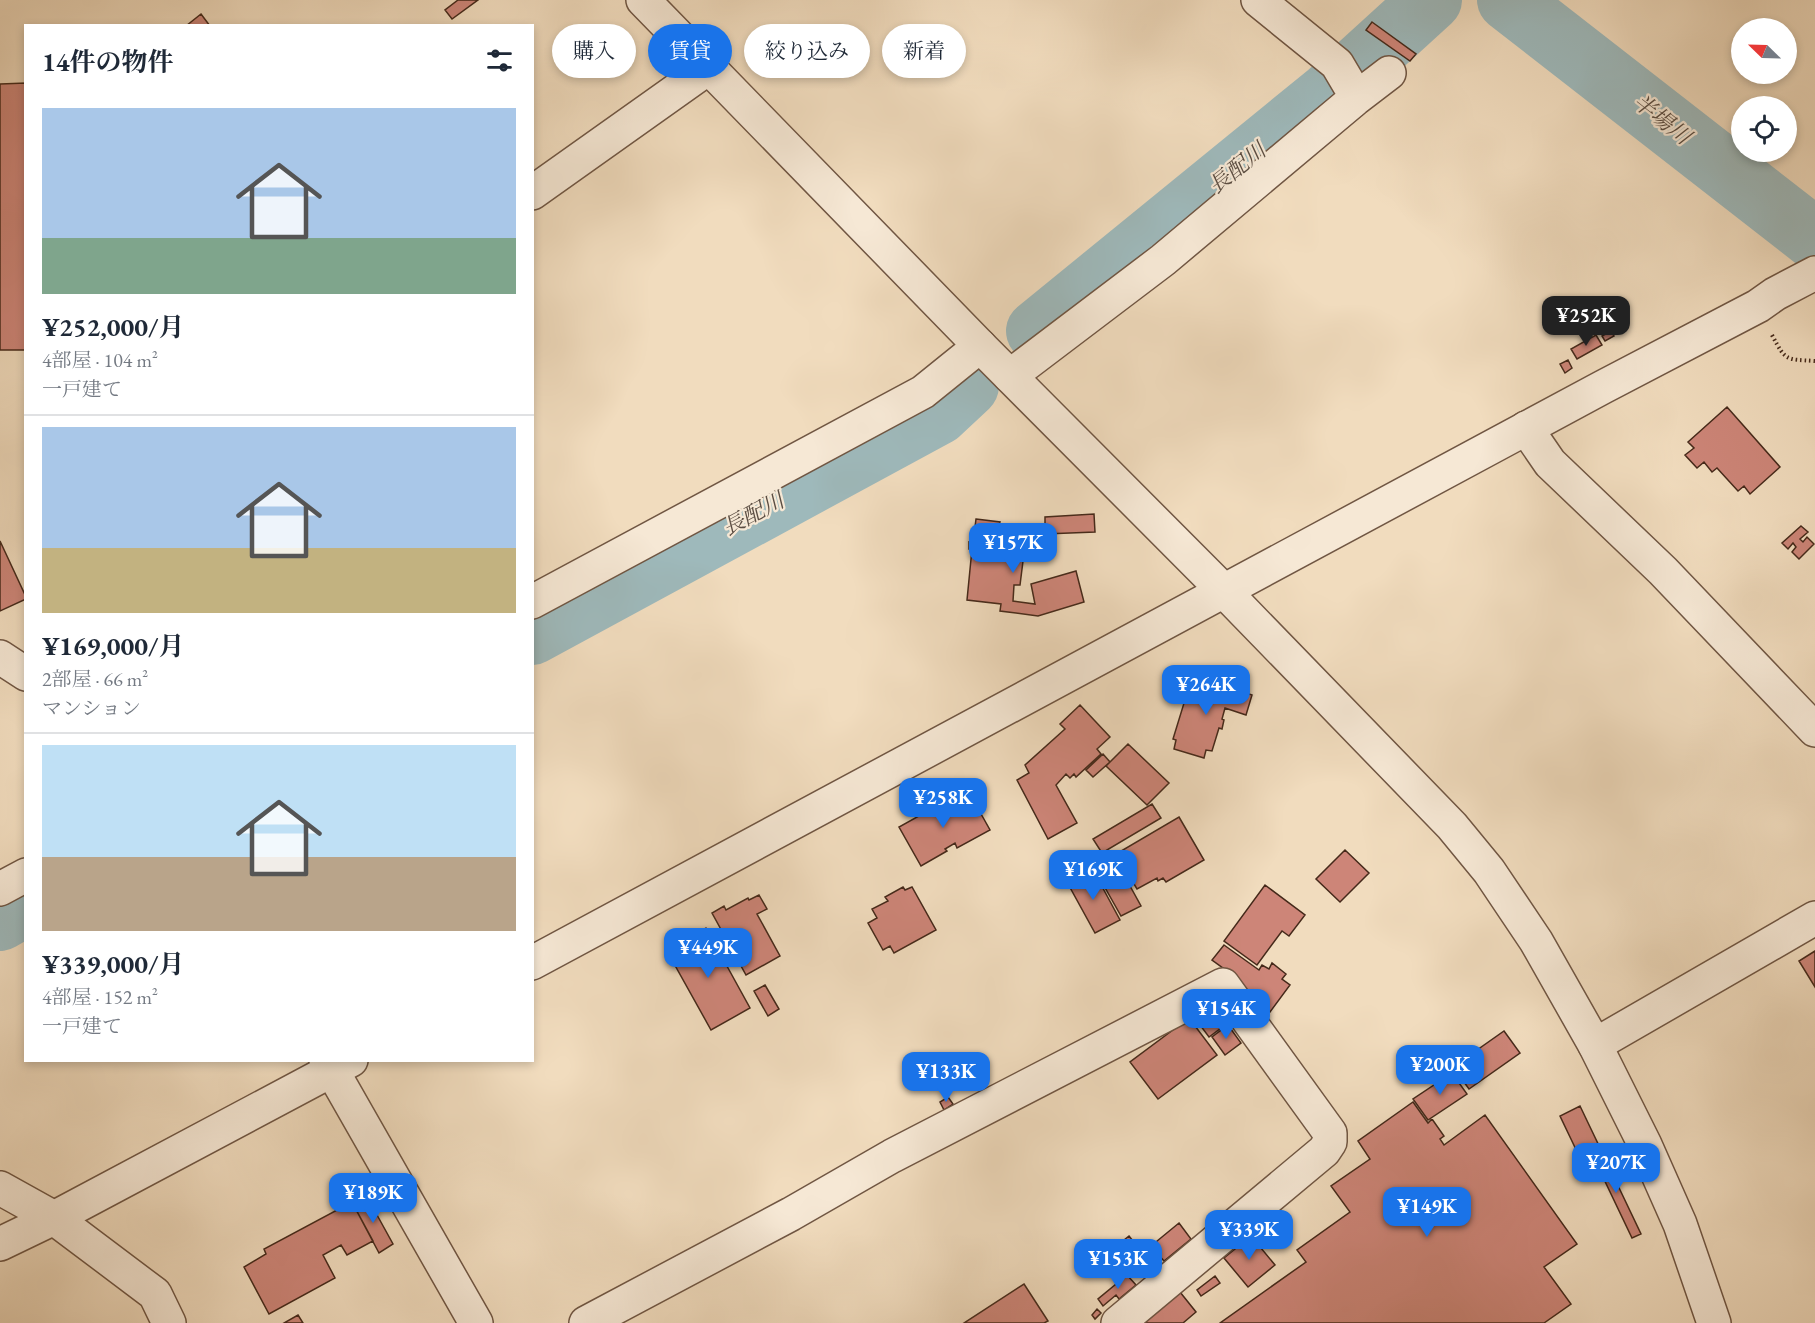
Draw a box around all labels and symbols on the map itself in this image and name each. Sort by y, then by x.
north arrow [1731,18,1797,84]
water label: 半場川 [1627,87,1699,152]
water label: 長配川 [1202,135,1273,200]
pin: ¥252K [1544,296,1628,347]
water label: 長配川 [717,485,791,542]
pin: ¥157K [971,523,1055,574]
pin: ¥264K [1164,665,1248,716]
pin: ¥258K [901,778,985,829]
pin: ¥169K [1051,850,1135,901]
pin: ¥449K [666,928,750,979]
pin: ¥154K [1184,989,1268,1040]
pin: ¥200K [1398,1045,1482,1096]
pin: ¥133K [904,1052,988,1103]
pin: ¥207K [1574,1143,1658,1194]
pin: ¥189K [331,1173,415,1224]
pin: ¥149K [1385,1187,1469,1238]
pin: ¥339K [1207,1210,1291,1261]
pin: ¥153K [1076,1239,1160,1290]

